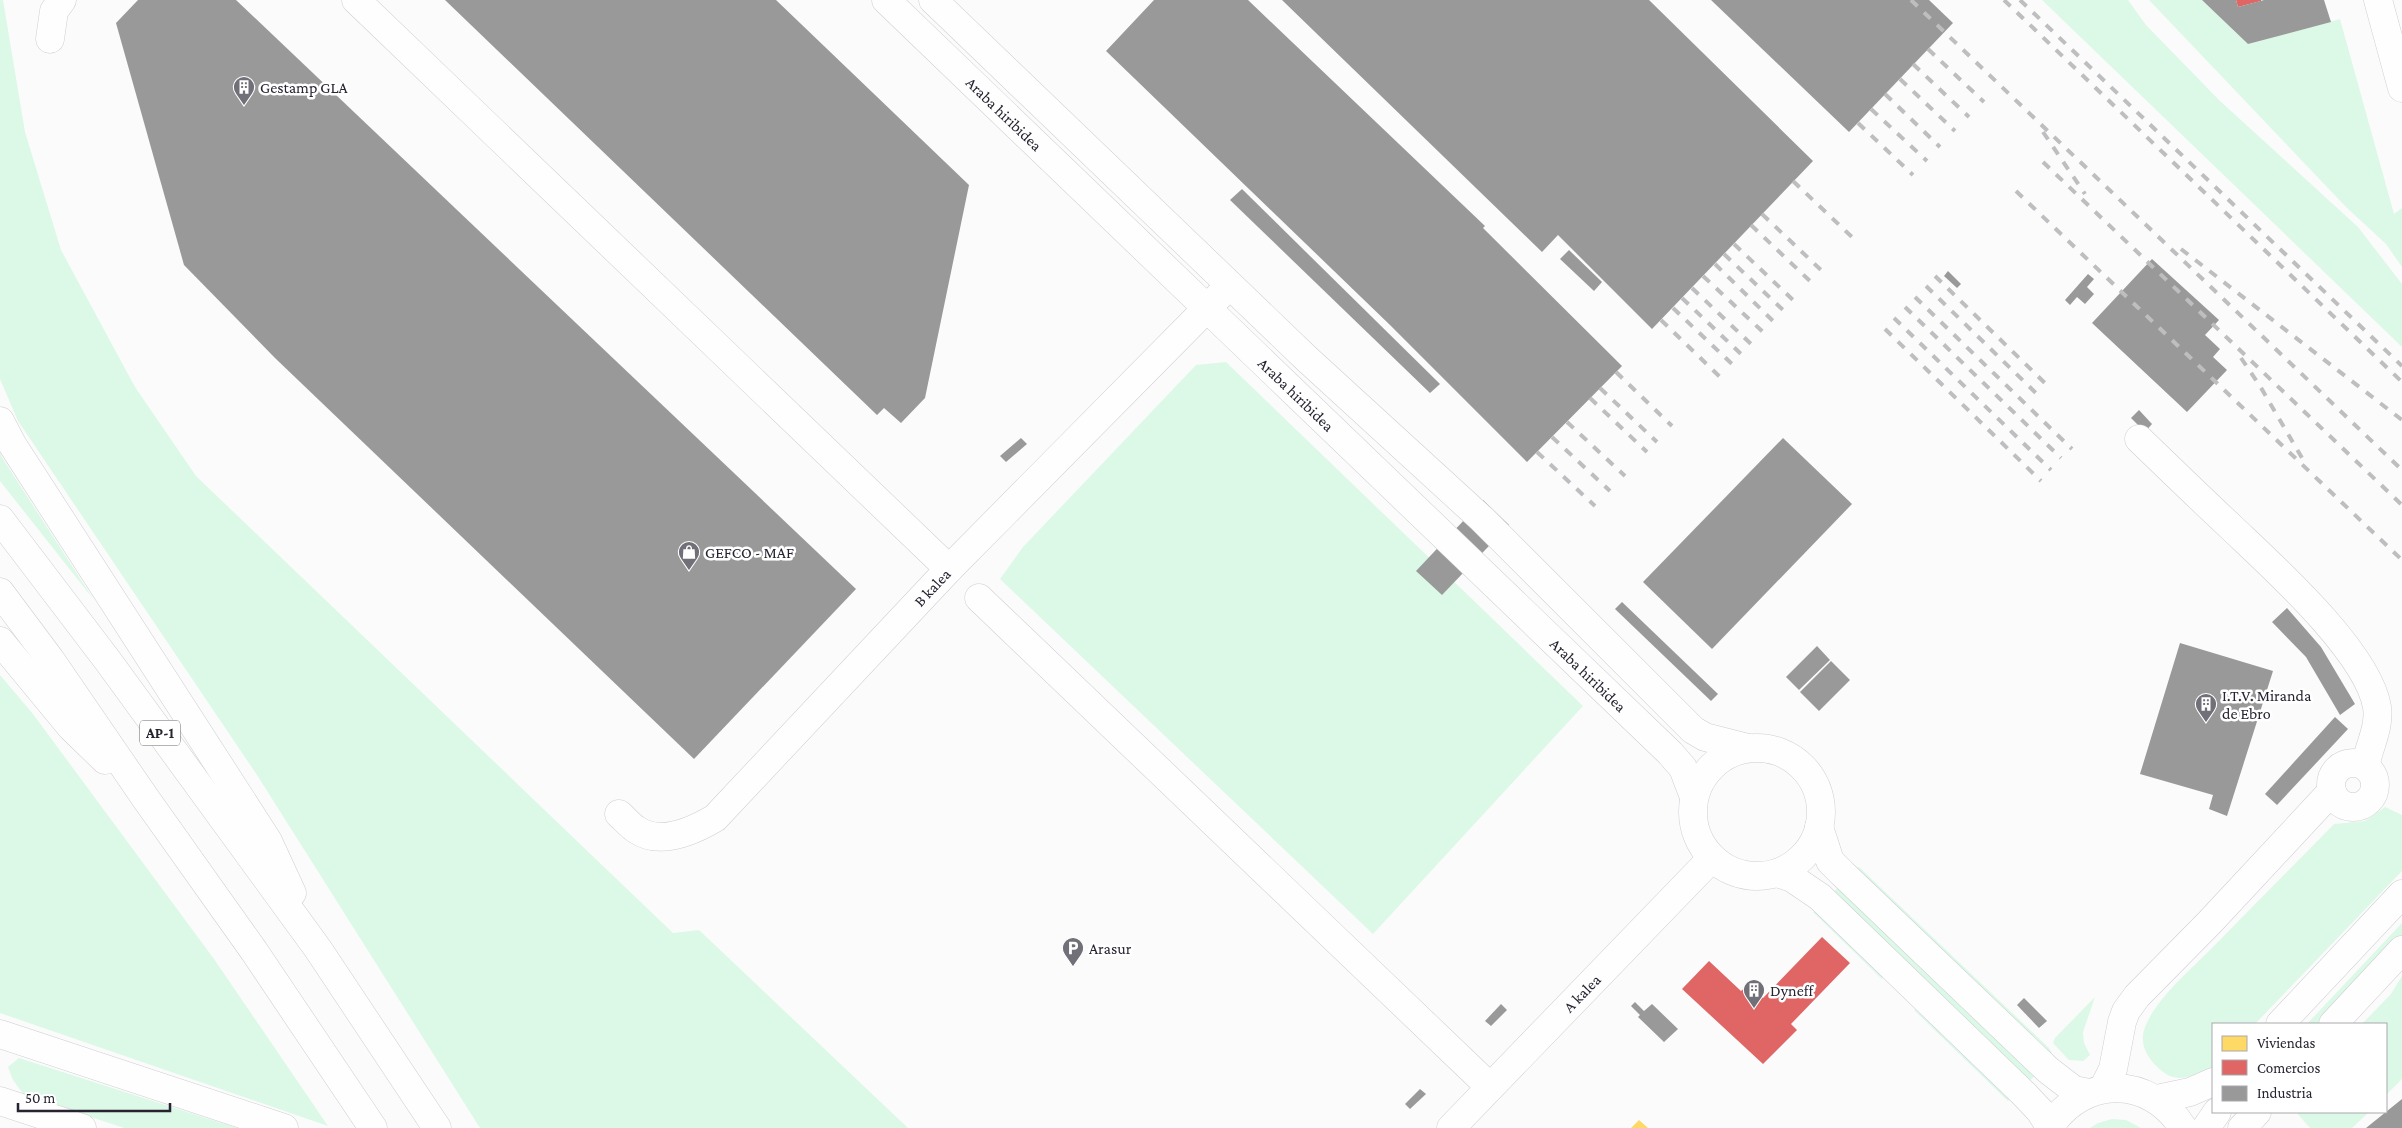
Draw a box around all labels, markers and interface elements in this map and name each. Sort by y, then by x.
street label: Araba hiribidea [963,73,1046,154]
building icon: Gestamp GLA [232,75,256,106]
place label: Gestamp GLA [260,79,348,97]
street label: Araba hiribidea [1255,354,1338,435]
shop icon: GEFCO - MAF [677,540,701,571]
place label: GEFCO - MAF [705,544,794,561]
street label: B kalea [910,564,954,610]
street label: Araba hiribidea [1547,634,1630,715]
place label: I.T.V. Miranda de Ebro [2222,687,2312,722]
building icon: I.T.V. Miranda de Ebro [2194,692,2218,723]
road number: AP-1 [140,720,180,746]
parking icon: Arasur [1061,936,1085,967]
place label: Arasur [1089,940,1132,957]
street label: A kalea [1560,970,1604,1015]
building icon: Dyneff [1742,978,1766,1009]
place label: Dyneff [1770,982,1814,1000]
legend [2212,1023,2387,1113]
text: Viviendas [2257,1035,2316,1051]
text: Comercios [2257,1060,2320,1076]
scale bar [18,1080,170,1112]
text: Industria [2257,1085,2313,1101]
text: 50 m [25,1090,55,1106]

